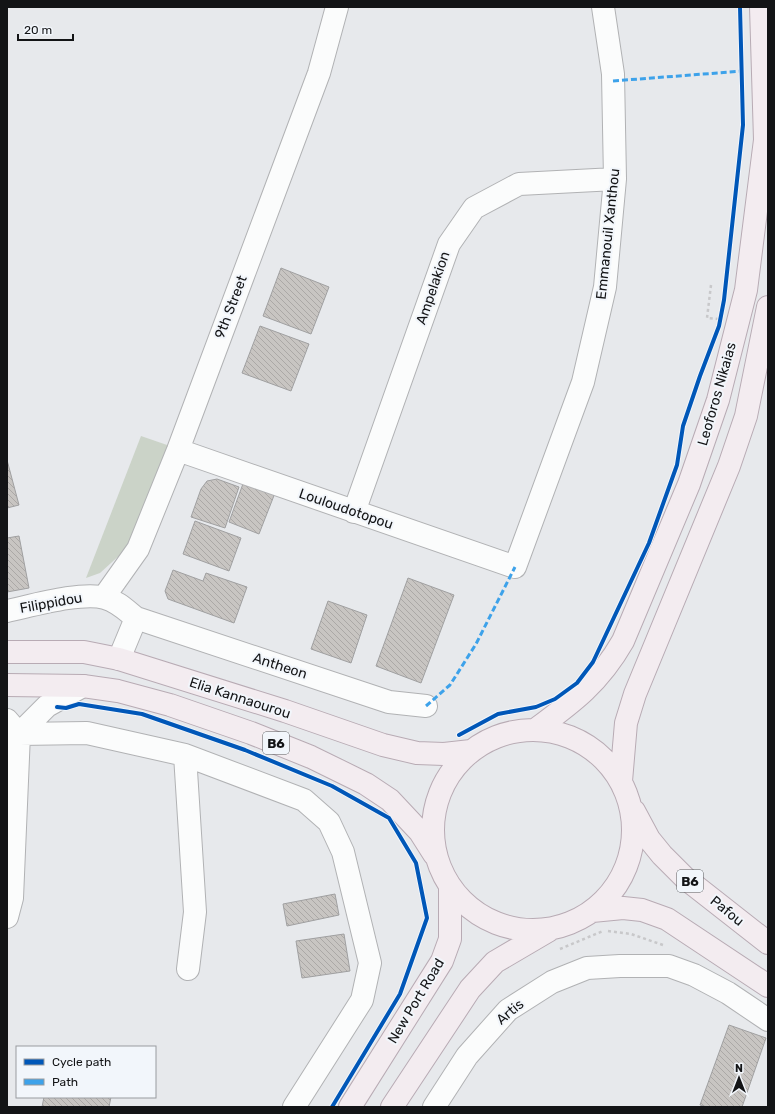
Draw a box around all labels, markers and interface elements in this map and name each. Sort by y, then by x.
scale bar [18,16,73,42]
text: 20 m [24,23,52,37]
street label: Emmanouil Xanthou [593,168,623,300]
street label: Ampelakion [413,249,453,327]
street label: 9th Street [211,273,251,341]
street label: Leoforos Nikaias [694,340,740,448]
street label: Louloudotopou [297,485,395,533]
street label: Filippidou [18,589,84,617]
street label: Antheon [251,649,309,683]
street label: Elia Kannaourou [187,674,293,722]
road number: B6 [263,732,289,754]
road number: B6 [677,870,703,892]
street label: Pafou [707,892,747,930]
street label: New Port Road [384,955,448,1047]
street label: Artis [493,996,527,1028]
legend [16,1046,156,1098]
text: Cycle path [52,1055,111,1069]
north arrow [719,1058,759,1098]
text: N [735,1062,743,1075]
text: Path [52,1075,78,1089]

